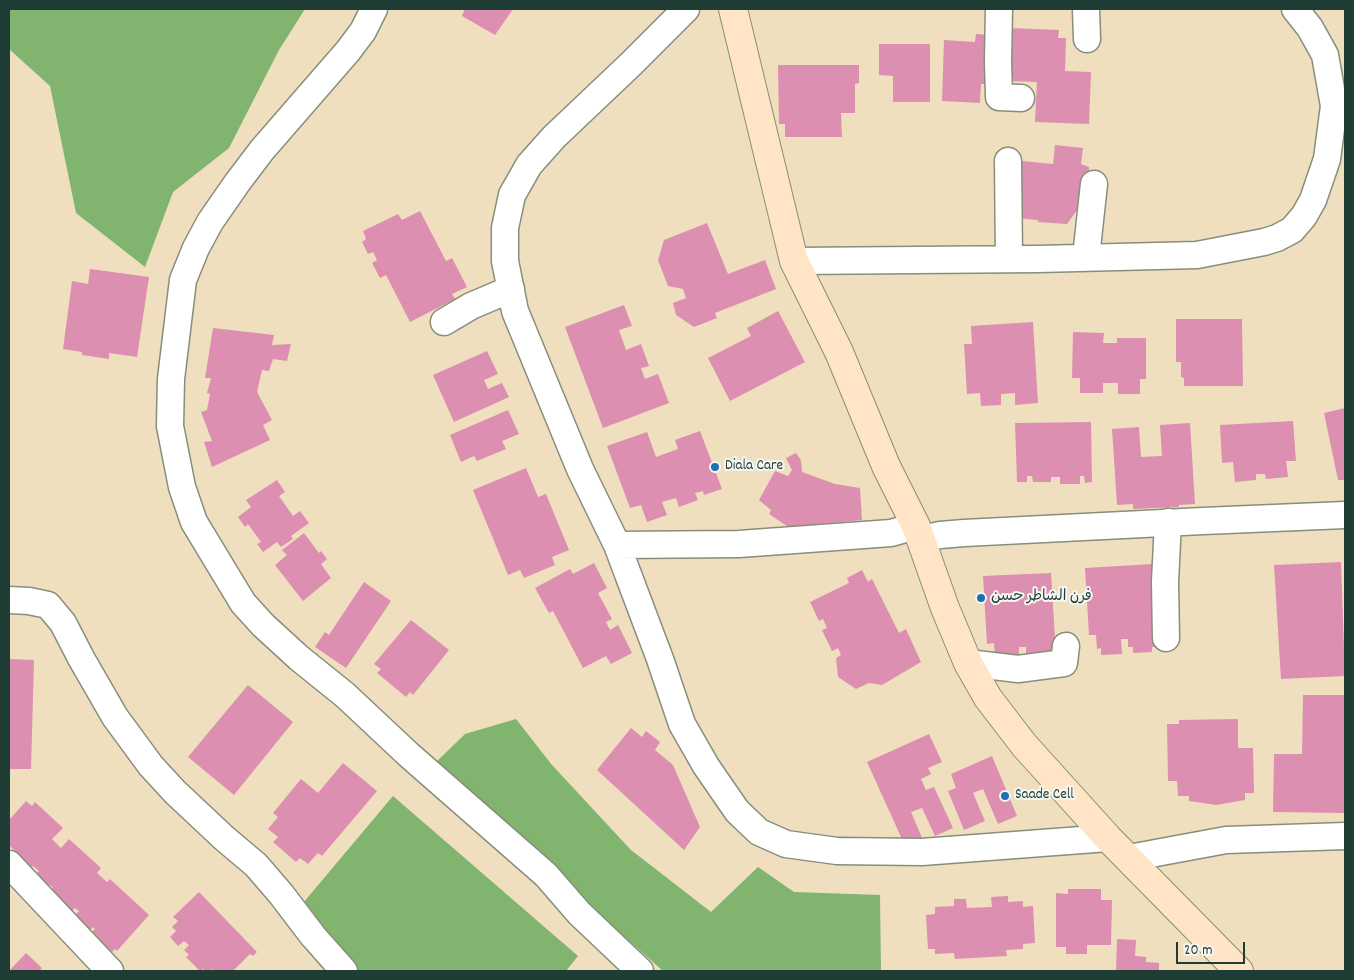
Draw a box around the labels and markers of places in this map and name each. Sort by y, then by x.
place label: Diala Care [725,458,783,476]
marker: Diala Care [709,461,721,473]
place label: فرن الشاطر حسن [991,589,1092,607]
marker: فرن الشاطر حسن [975,592,987,604]
place label: Saade Cell [1015,787,1074,805]
marker: Saade Cell [999,790,1011,802]

